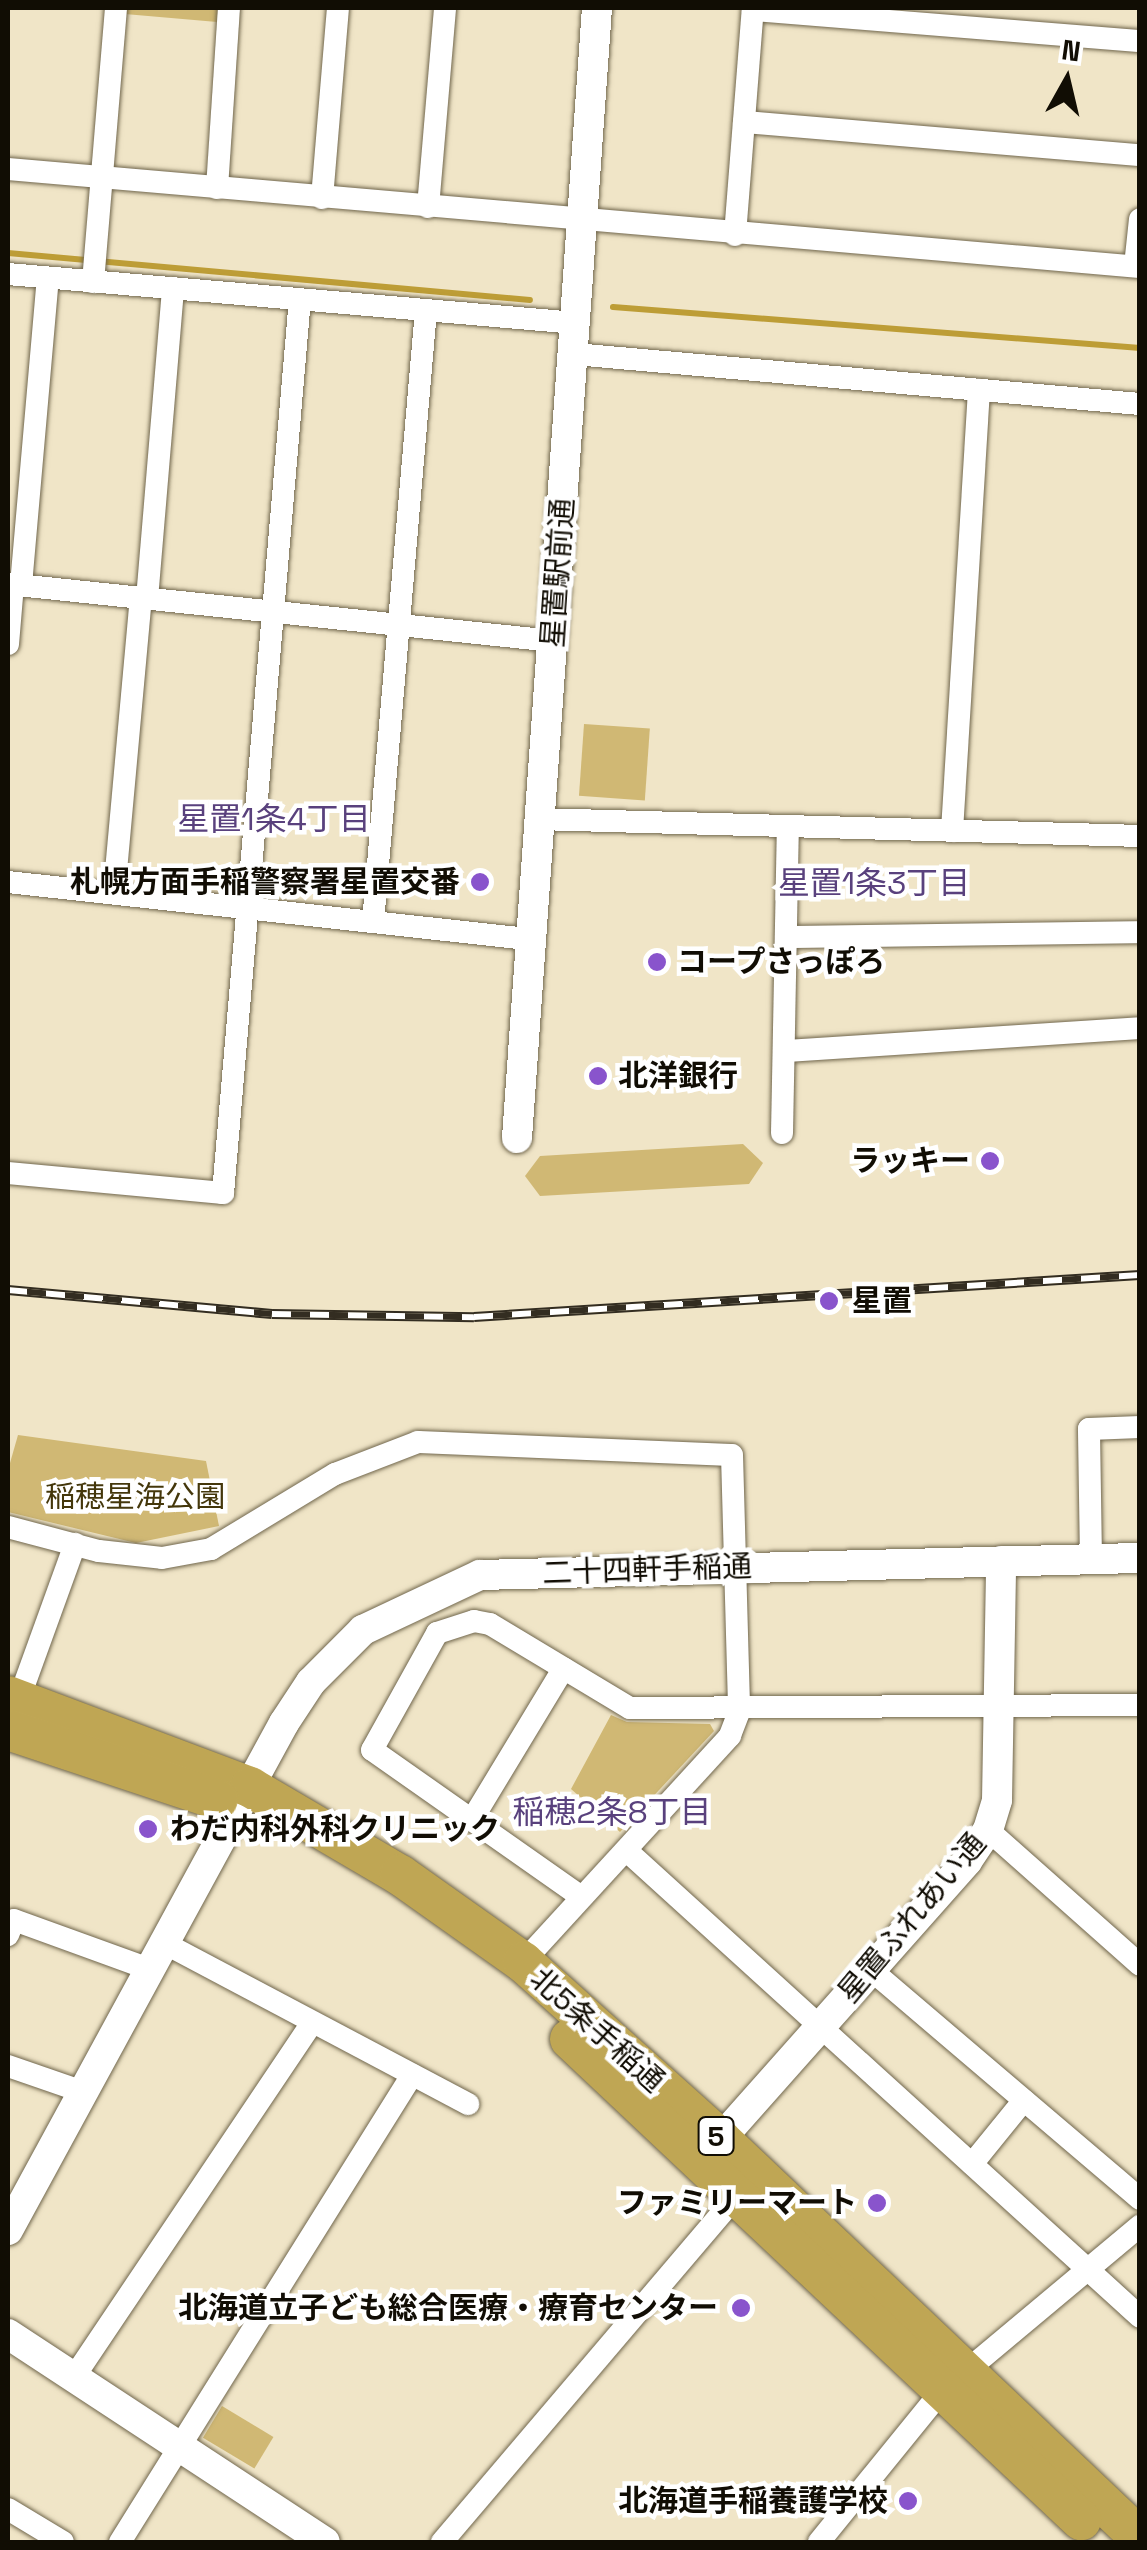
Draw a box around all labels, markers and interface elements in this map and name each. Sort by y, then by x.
north arrow [1017,30,1117,130]
text: N [1059,31,1083,69]
street label: 星置駅前通 [535,497,581,649]
district label: 星置1条4丁目 [177,800,371,838]
place label: 札幌方面手稲警察署星置交番 [70,864,460,900]
district label: 星置1条3丁目 [778,864,970,902]
marker: 札幌方面手稲警察署星置交番 [469,871,491,893]
place label: コープさっぽろ [677,944,887,980]
marker: コープさっぽろ [646,951,668,973]
place label: 北洋銀行 [618,1058,738,1094]
marker: 北洋銀行 [587,1065,609,1087]
place label: ラッキー [850,1143,970,1179]
marker: ラッキー [979,1150,1001,1172]
place label: 星置 [852,1283,912,1319]
marker: 星置 [816,1288,842,1314]
park label: 稲穂星海公園 [45,1479,225,1515]
street label: 二十四軒手稲通 [541,1548,753,1592]
district label: 稲穂2条8丁目 [512,1793,712,1831]
place label: わだ内科外科クリニック [170,1811,500,1847]
marker: わだ内科外科クリニック [135,1816,161,1842]
street label: 星置ふれあい通 [831,1826,993,2010]
street label: 北5条手稲通 [523,1960,671,2100]
road number: 5 [696,2113,736,2159]
place label: ファミリーマート [617,2185,857,2221]
marker: ファミリーマート [866,2192,888,2214]
place label: 北海道立子ども総合医療・療育センター [178,2290,718,2326]
marker: 北海道立子ども総合医療・療育センター [728,2295,754,2321]
place label: 北海道手稲養護学校 [618,2483,888,2519]
marker: 北海道手稲養護学校 [897,2490,919,2512]

